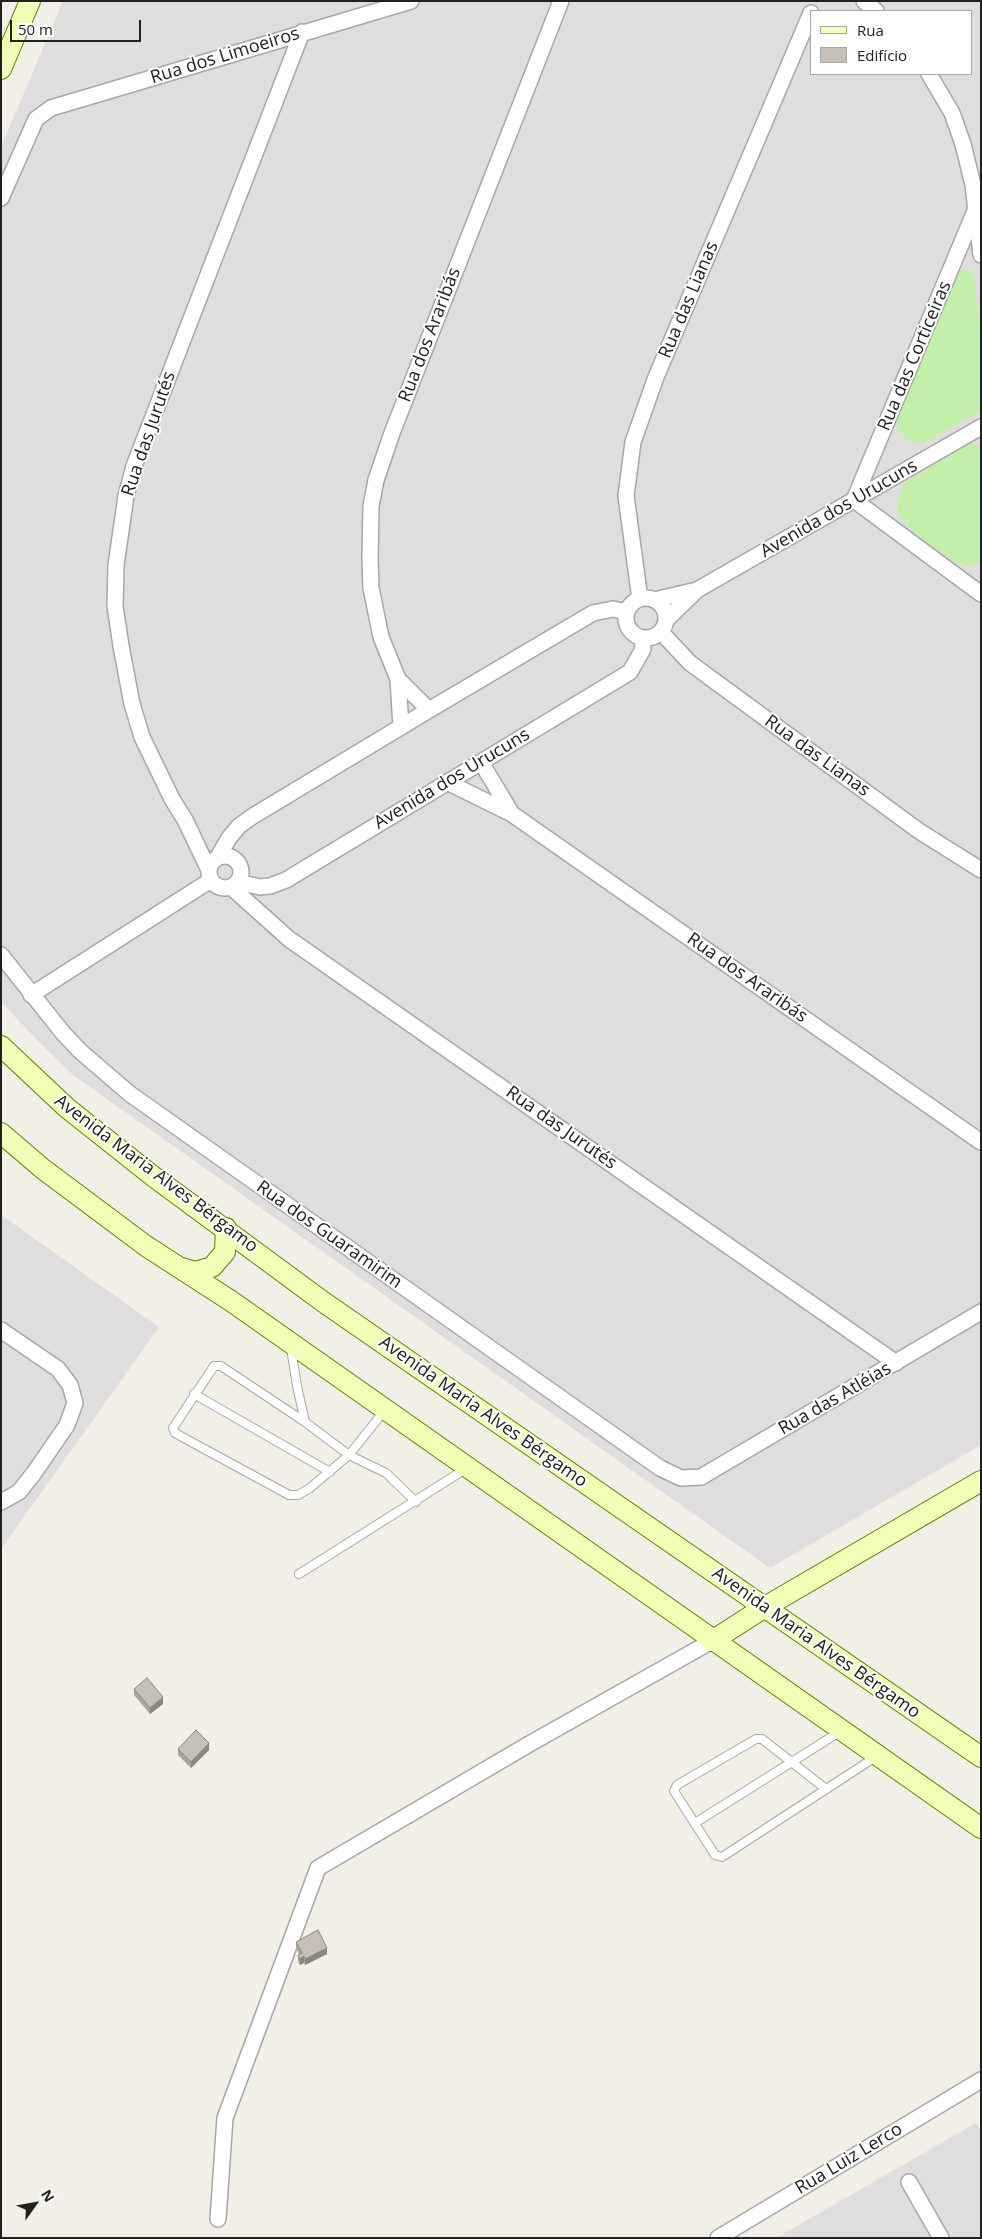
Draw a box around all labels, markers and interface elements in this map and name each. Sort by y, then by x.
scale bar [12,10,144,42]
legend [810,10,972,75]
text: 50 m [18,19,53,39]
text: Rua [857,20,884,40]
street label: Rua dos Limoeiros [148,23,302,89]
text: Edifício [857,45,907,65]
street label: Rua das Lianas [655,238,723,362]
street label: Rua dos Araribás [394,265,466,405]
street label: Rua das Corticeiras [874,278,956,434]
street label: Rua das Jurutés [118,369,180,499]
street label: Avenida dos Urucuns [757,455,921,563]
street label: Rua das Lianas [760,711,874,801]
street label: Avenida dos Urucuns [370,724,534,834]
street label: Rua dos Araribás [683,928,811,1028]
street label: Rua das Jurutés [501,1082,621,1174]
street label: Avenida Maria Alves Bérgamo [50,1090,262,1258]
street label: Rua dos Guaramirim [252,1176,406,1294]
street label: Avenida Maria Alves Bérgamo [375,1332,591,1492]
street label: Rua das Atléias [775,1358,895,1440]
street label: Avenida Maria Alves Bérgamo [708,1563,924,1723]
street label: Rua Luiz Lerco [791,2119,907,2199]
north arrow [10,2179,60,2229]
text: N [37,2186,59,2206]

